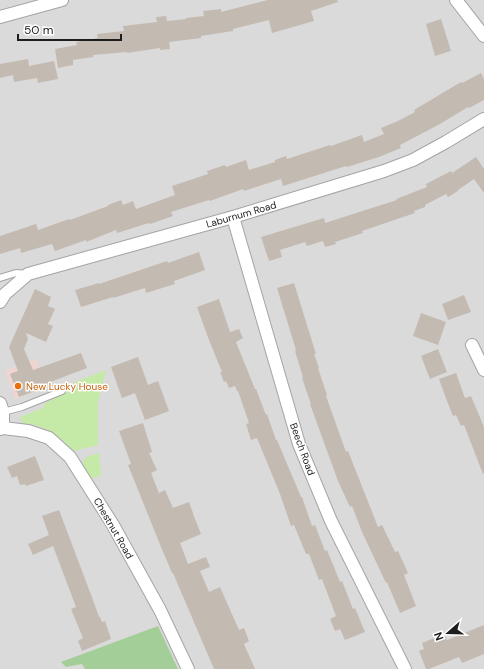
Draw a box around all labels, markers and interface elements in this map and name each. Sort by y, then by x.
scale bar [18,16,121,42]
text: 50 m [24,22,53,38]
street label: Laburnum Road [204,198,278,231]
place label: New Lucky House [26,380,108,393]
marker: New Lucky House [13,381,23,391]
street label: Beech Road [287,421,318,477]
street label: Chestnut Road [91,495,136,561]
north arrow [428,613,468,653]
text: N [431,630,447,643]

